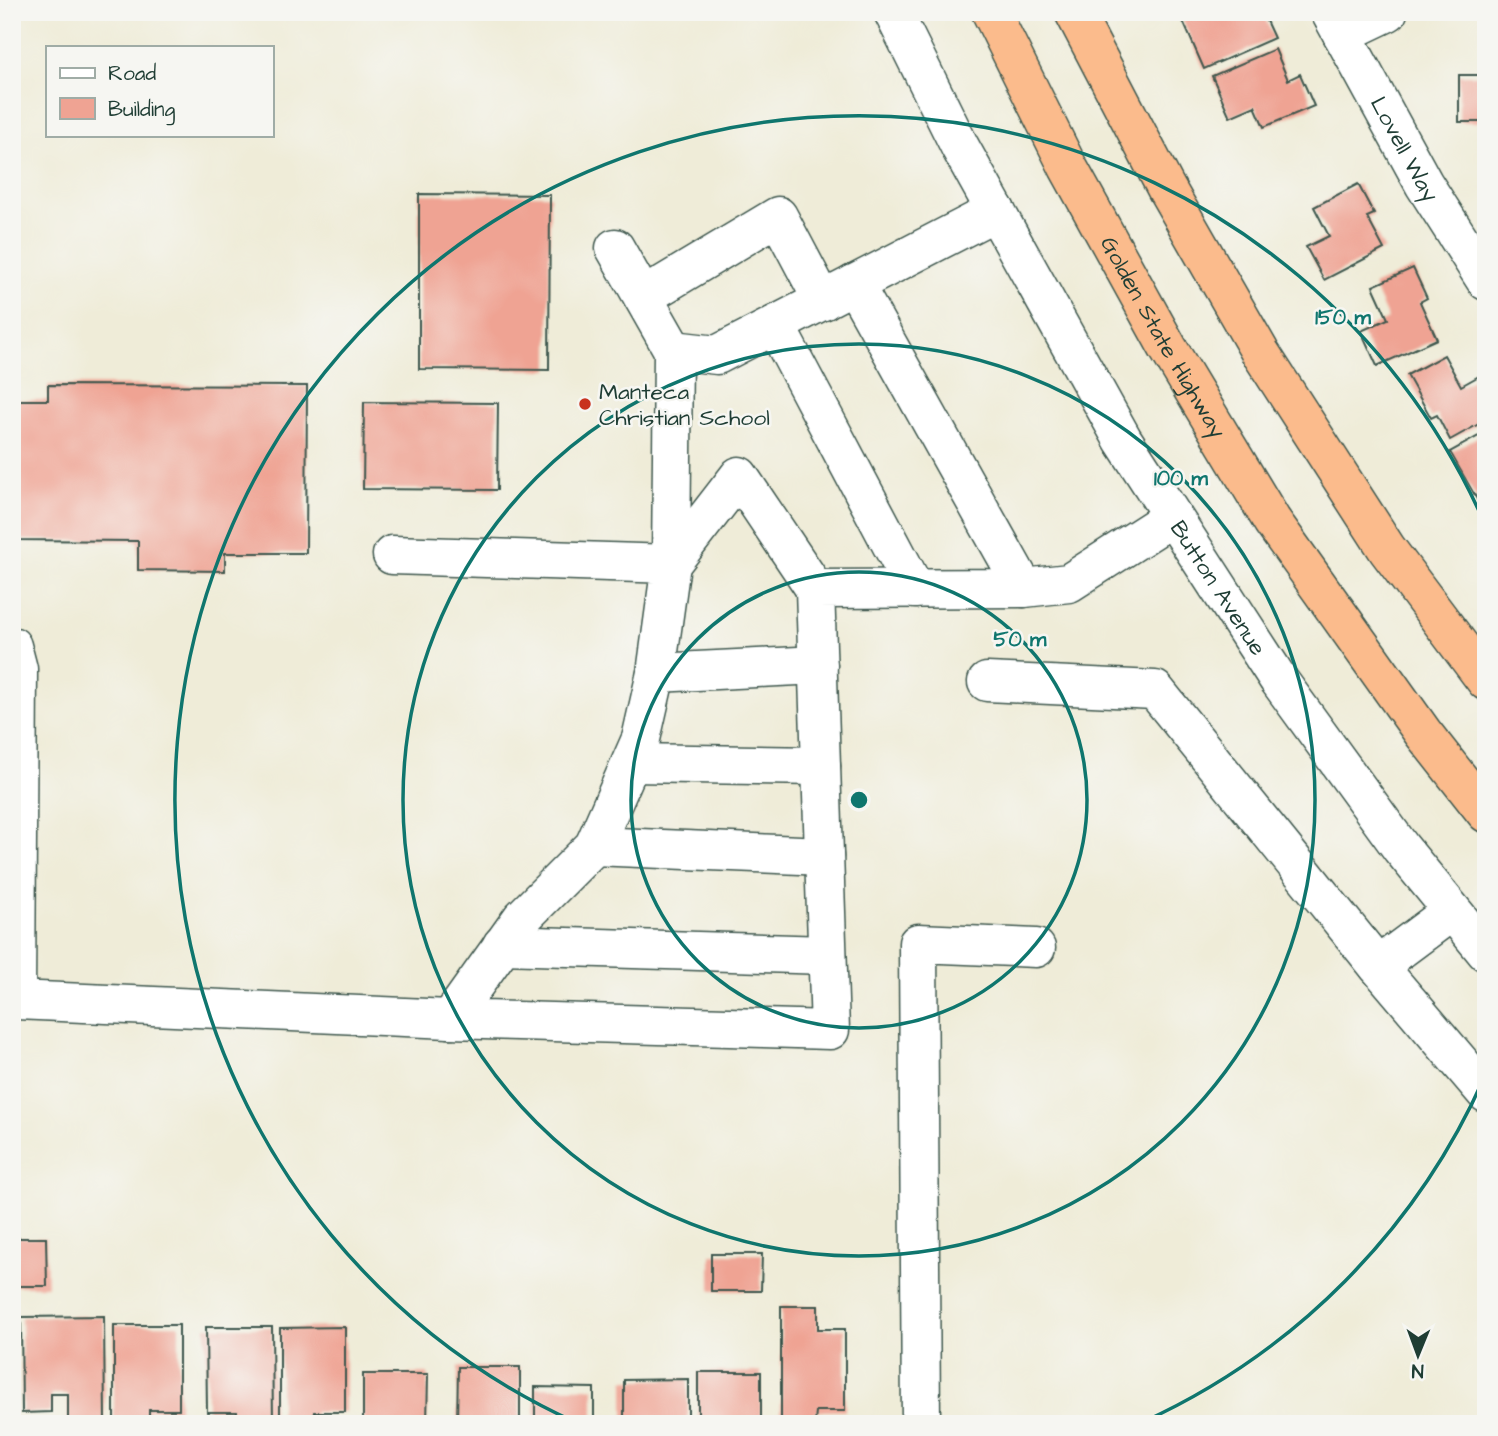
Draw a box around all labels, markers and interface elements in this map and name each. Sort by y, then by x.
legend [46,46,273,136]
text: Road [108,59,156,88]
street label: Lovell Way [1362,91,1446,209]
text: Building [108,95,176,126]
street label: Golden State Highway [1092,231,1234,445]
text: 150 m [1315,303,1371,332]
place label: Manteca Christian School [599,376,770,434]
marker: Manteca Christian School [577,396,593,412]
text: 100 m [1154,464,1209,493]
street label: Button Avenue [1162,514,1274,662]
text: 50 m [994,625,1047,654]
centre of rings [847,788,871,812]
north arrow [1382,1320,1452,1390]
text: N [1411,1357,1424,1384]

